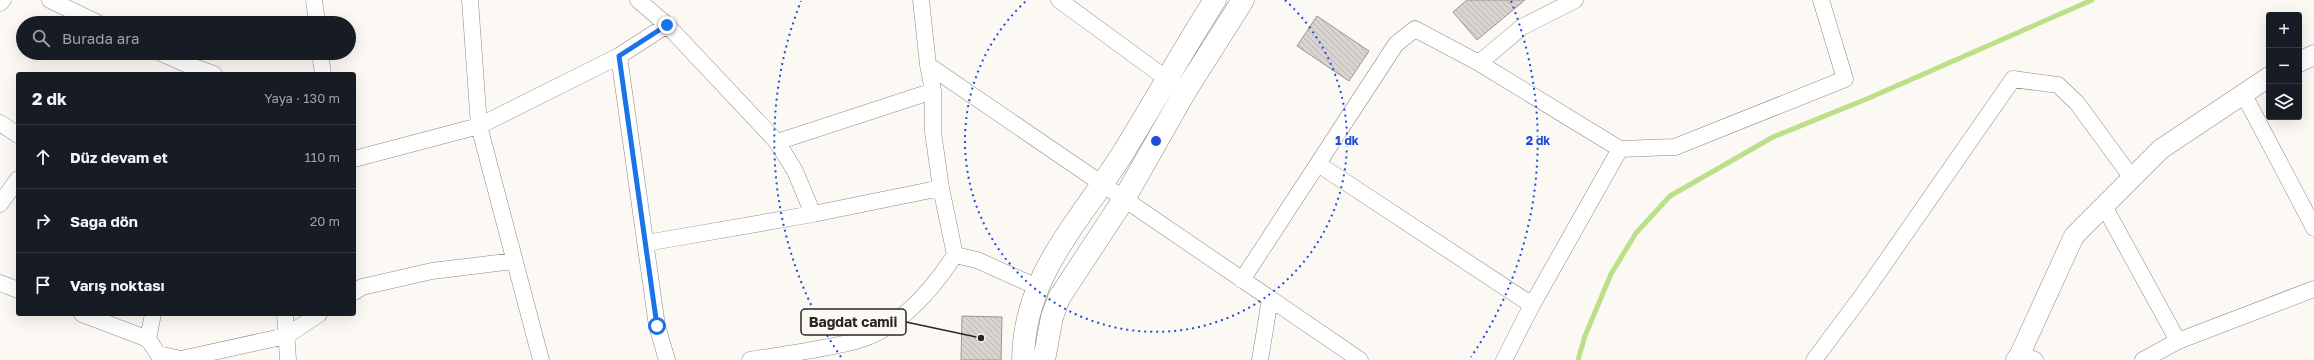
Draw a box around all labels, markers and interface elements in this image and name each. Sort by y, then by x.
map controls [2266,12,2302,120]
button: + [2266,12,2302,48]
search box [16,16,356,60]
route end [658,16,676,34]
icon: search [30,27,52,49]
text: Burada ara [62,29,139,47]
button: − [2266,48,2302,84]
button: layers [2266,84,2302,120]
text: 2 dk [32,88,67,109]
text: Yaya · 130 m [264,90,340,106]
text: 1 dk [1335,133,1359,148]
text: 2 dk [1526,133,1550,148]
centre of rings [1149,134,1163,148]
icon: ahead [32,146,54,168]
text: Düz devam et [70,148,168,166]
text: 110 m [305,149,340,165]
icon: right [32,210,54,232]
text: Sağa dön [70,212,138,230]
text: 20 m [310,213,340,229]
icon: arrive [32,274,54,296]
text: Varış noktası [70,276,165,294]
callout: Bağdat camii [801,309,906,335]
text: Bağdat camii [809,313,897,330]
route start [648,317,666,335]

